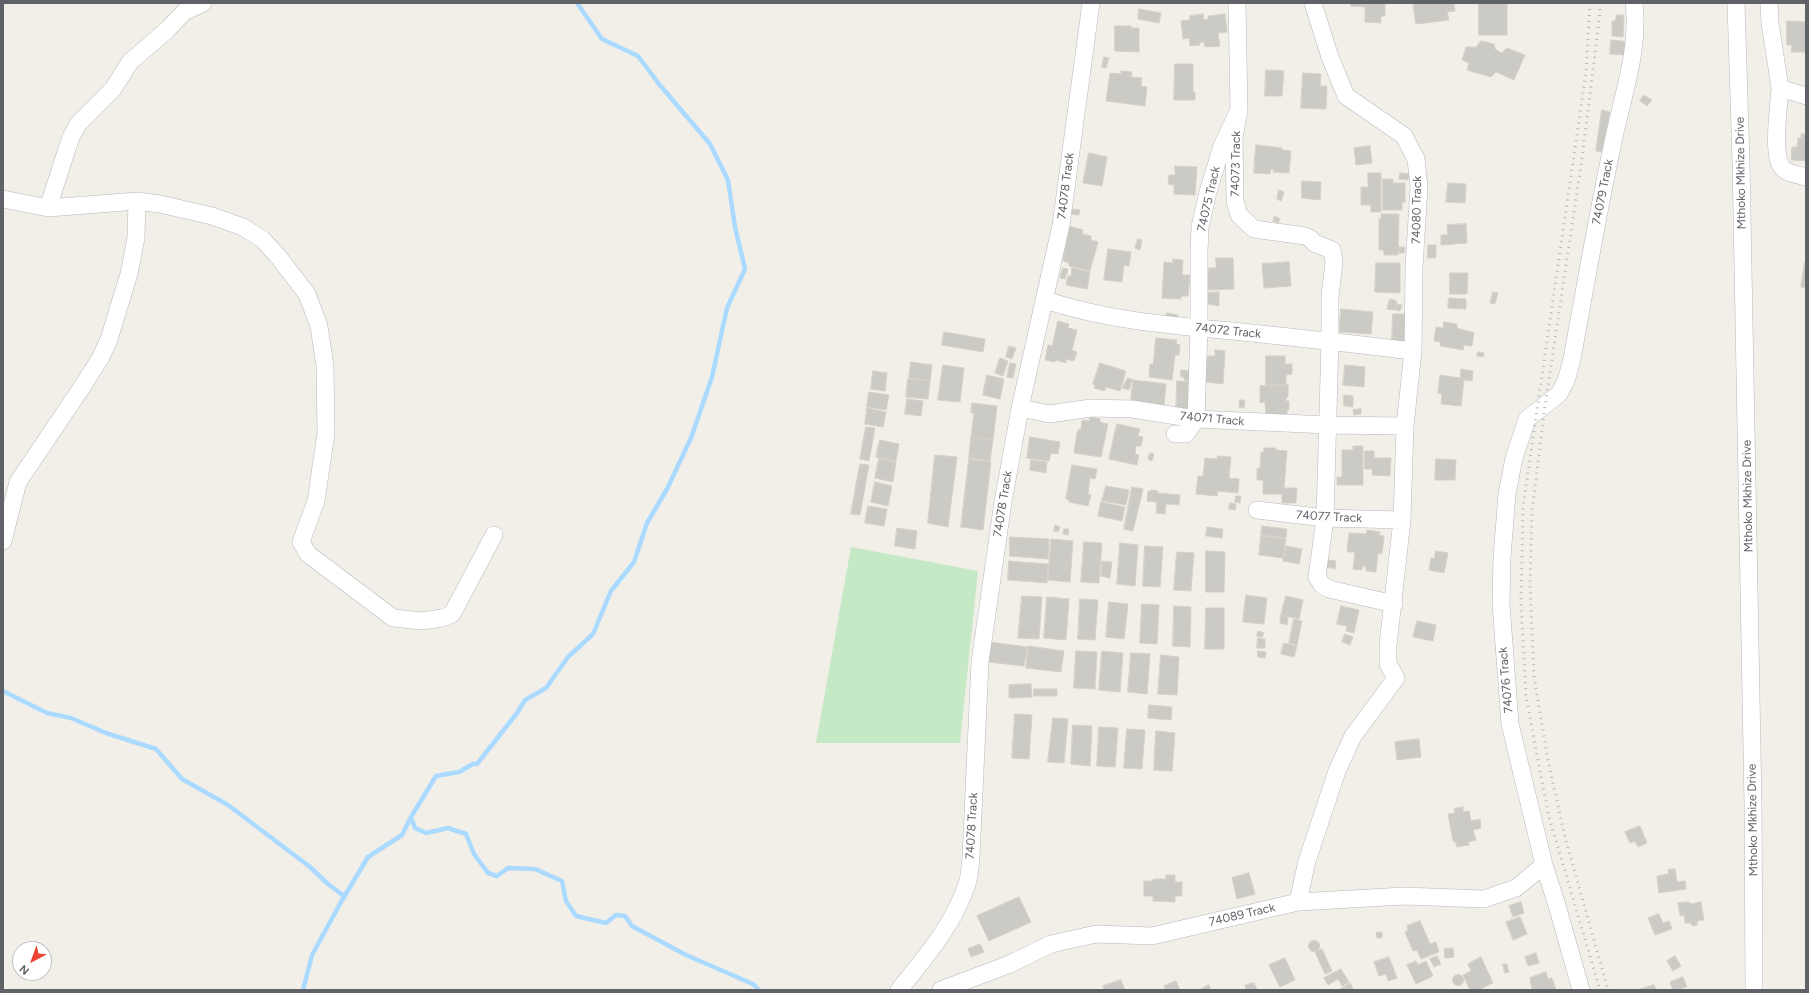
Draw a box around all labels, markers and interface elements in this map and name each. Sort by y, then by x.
street label: Mthoko Mkhize Drive [1733,117,1749,229]
street label: 74073 Track [1228,131,1244,197]
street label: 74078 Track [1055,152,1077,220]
street label: 74079 Track [1590,158,1616,226]
street label: 74075 Track [1195,165,1223,233]
street label: 74080 Track [1409,176,1425,244]
street label: 74072 Track [1194,320,1262,342]
street label: 74071 Track [1179,409,1245,429]
street label: Mthoko Mkhize Drive [1740,440,1756,552]
street label: 74078 Track [991,470,1015,538]
street label: 74077 Track [1296,508,1362,526]
street label: 74076 Track [1496,646,1516,714]
street label: Mthoko Mkhize Drive [1745,764,1761,876]
street label: 74078 Track [963,792,981,860]
street label: 74089 Track [1208,900,1276,930]
north arrow [12,941,52,981]
text: N [17,962,32,977]

